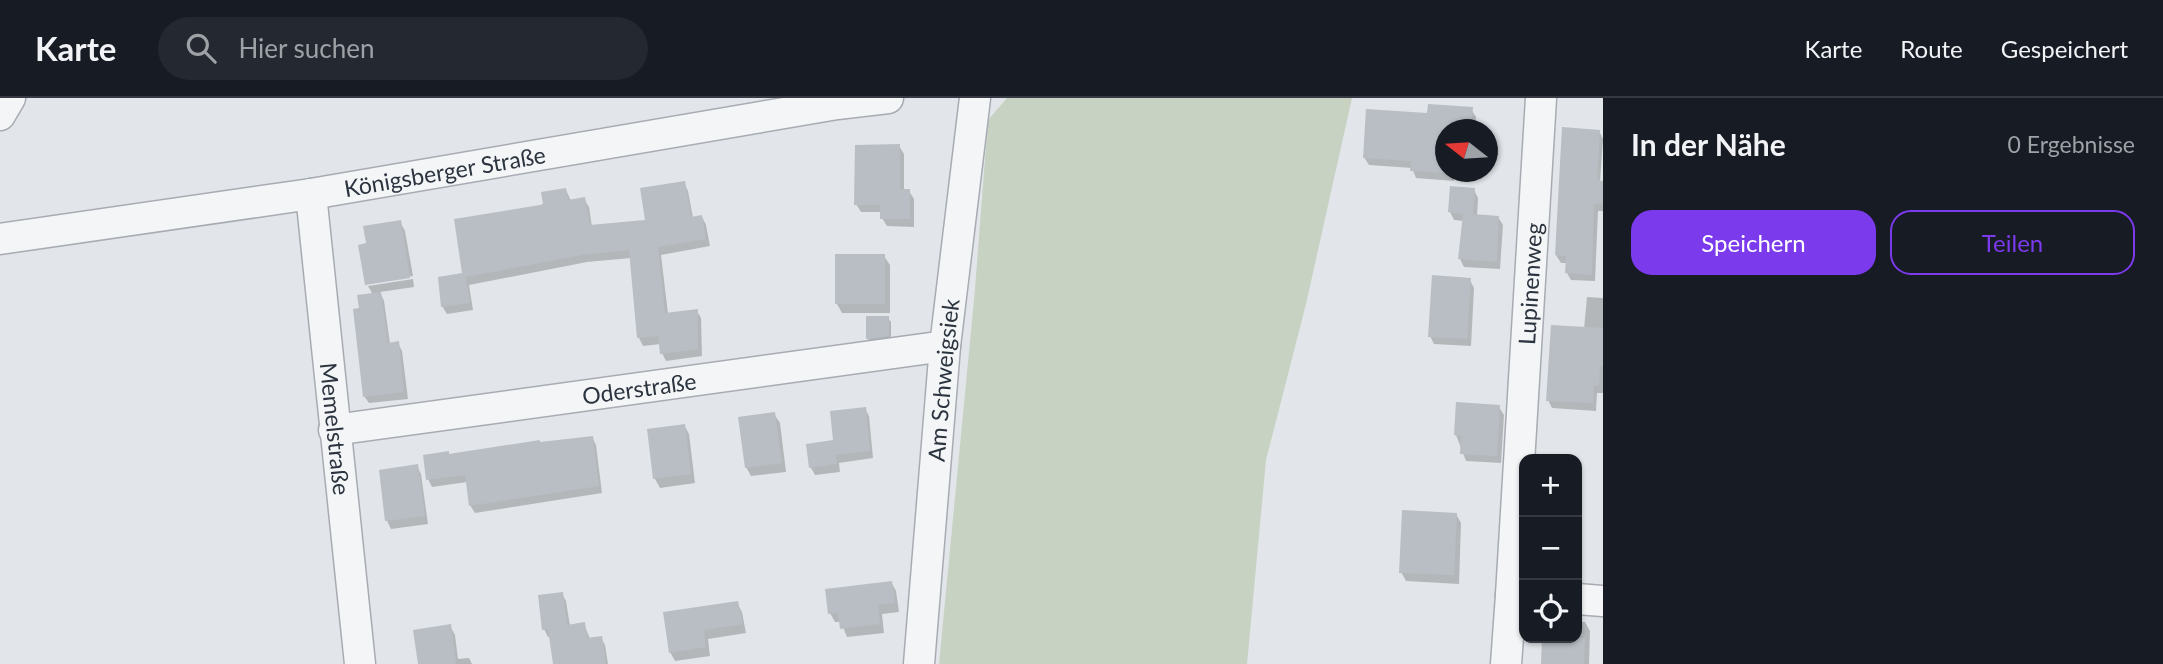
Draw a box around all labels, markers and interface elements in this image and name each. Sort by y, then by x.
search box [158,17,648,80]
text: Karte [35,28,116,68]
icon: search [182,29,220,67]
text: Hier suchen [238,32,375,64]
text: Karte [1805,34,1862,63]
text: Route [1900,34,1963,63]
text: Gespeichert [2001,34,2128,63]
north arrow [1435,119,1498,182]
text: In der Nähe [1631,126,1786,162]
text: 0 Ergebnisse [2007,130,2135,158]
street label: Königsberger Straße [342,140,548,202]
button: Speichern [1631,210,1876,275]
button: Teilen [1890,210,2135,275]
street label: Lupinenweg [1512,222,1547,345]
street label: Am Schweigsiek [922,297,965,463]
street label: Memelstraße [315,361,356,496]
street label: Oderstraße [580,366,698,410]
map controls [1519,454,1582,643]
button: + [1519,454,1582,517]
button: − [1519,517,1582,580]
button: locate [1519,580,1582,643]

